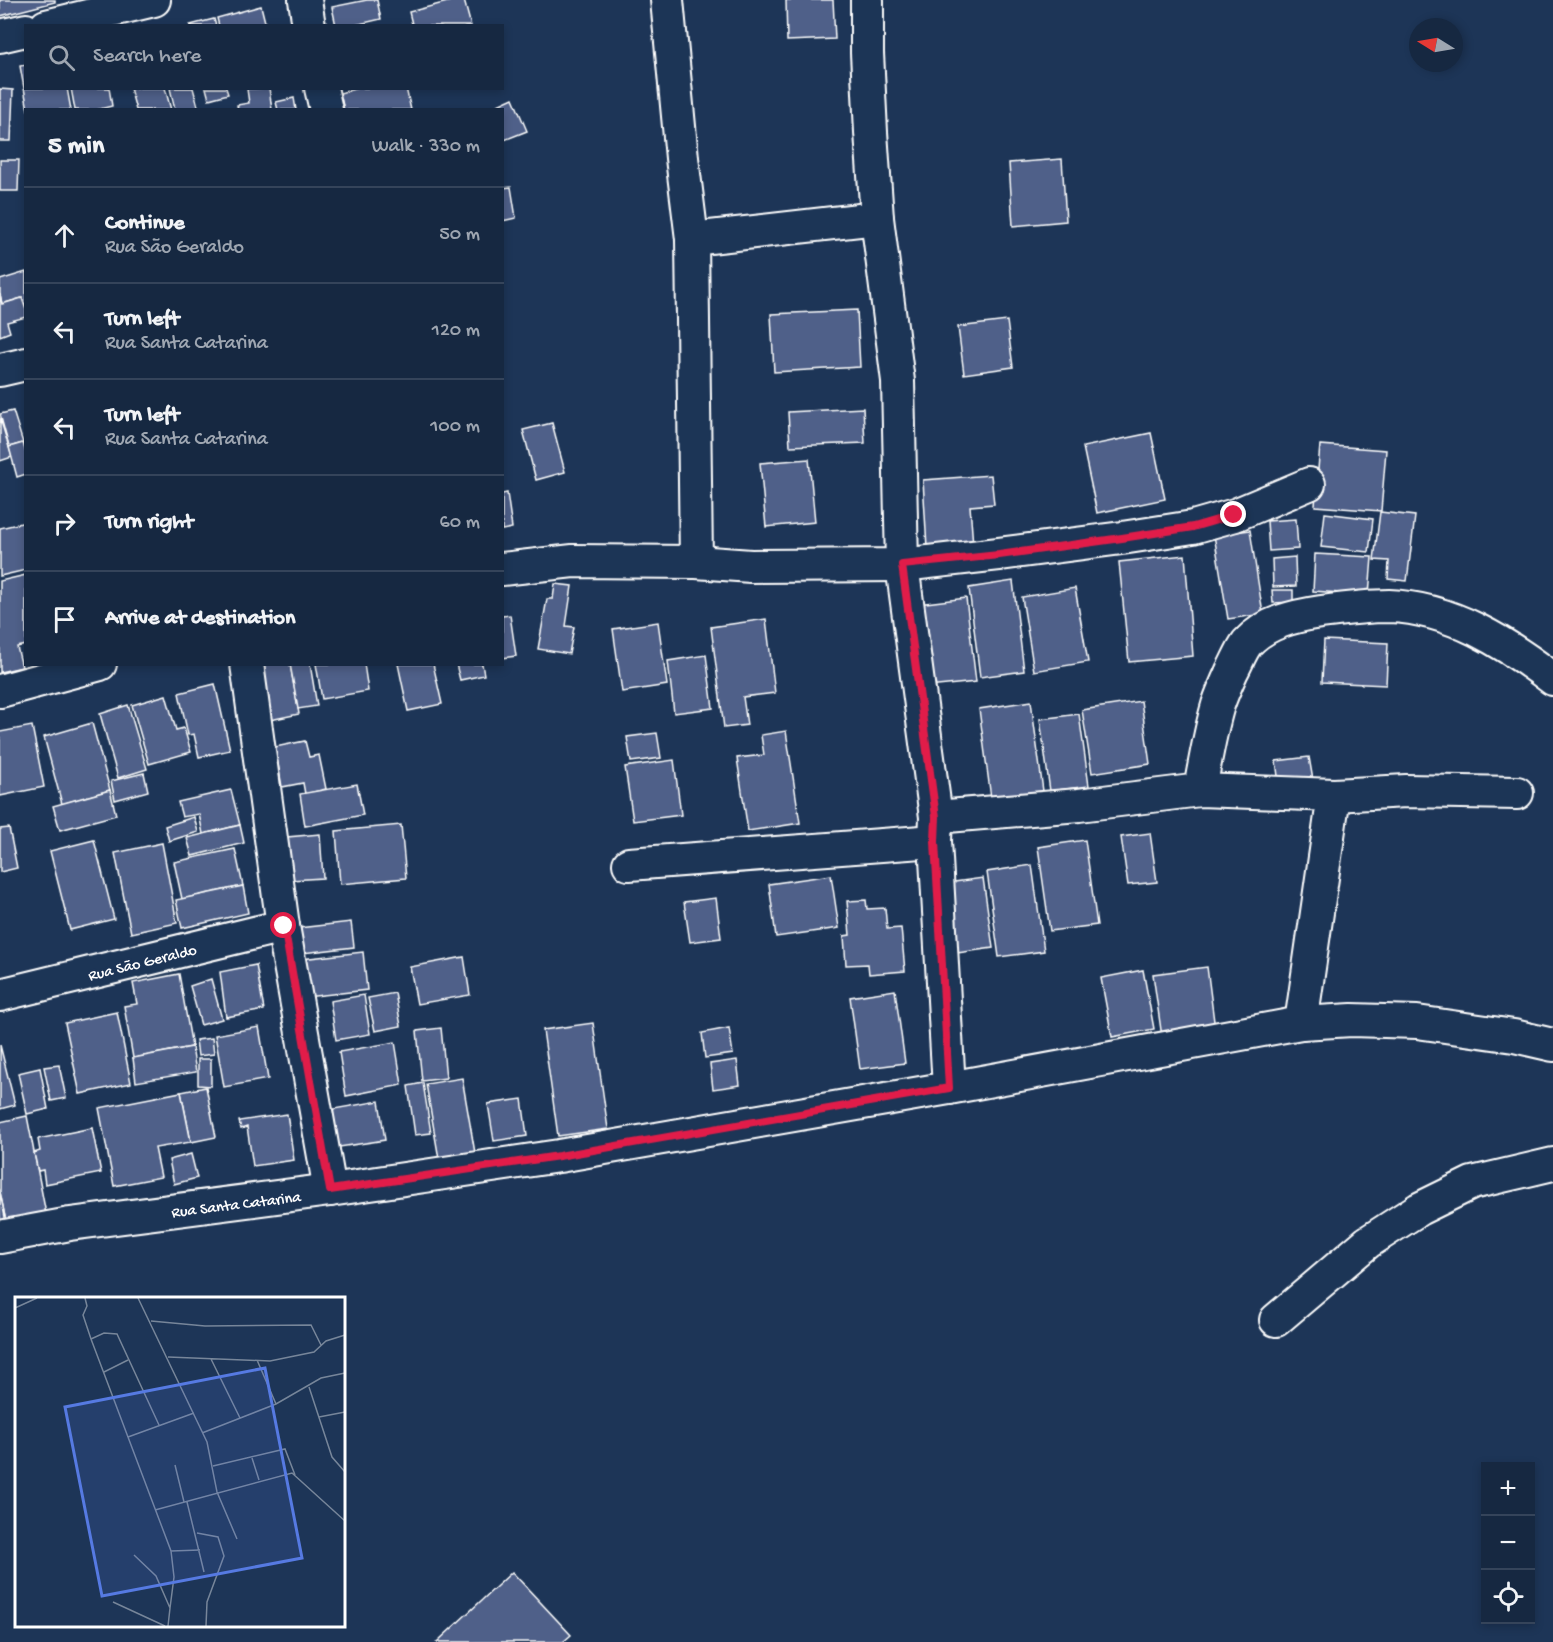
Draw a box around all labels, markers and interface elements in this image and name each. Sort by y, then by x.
north arrow [1409,18,1463,72]
search box [24,24,504,90]
icon: search [45,41,78,74]
text: Search here [93,44,201,70]
text: 5 min [48,132,104,163]
text: Walk · 330 m [372,136,480,159]
text: Continue [105,211,185,237]
icon: ahead [48,219,81,252]
text: 50 m [439,224,480,247]
text: Rua São Geraldo [105,237,244,260]
text: Turn left [105,307,179,333]
icon: left [48,315,81,348]
text: 120 m [432,320,480,343]
text: Rua Santa Catarina [105,333,268,356]
text: Turn left [105,403,179,429]
icon: left [48,411,81,444]
text: 100 m [430,416,480,439]
text: Rua Santa Catarina [105,429,268,452]
route end [1220,501,1246,527]
icon: right [48,507,81,540]
text: Turn right [105,510,193,536]
text: 60 m [440,512,480,535]
icon: arrive [48,603,81,636]
text: Arrive at destination [105,606,295,632]
route start [270,912,296,938]
street label: Rua São Geraldo [87,942,199,987]
street label: Rua Santa Catarina [171,1189,303,1224]
inset map [15,1297,345,1627]
map controls [1481,1462,1535,1624]
button: + [1481,1462,1535,1516]
button: − [1481,1516,1535,1570]
button: locate [1481,1570,1535,1624]

